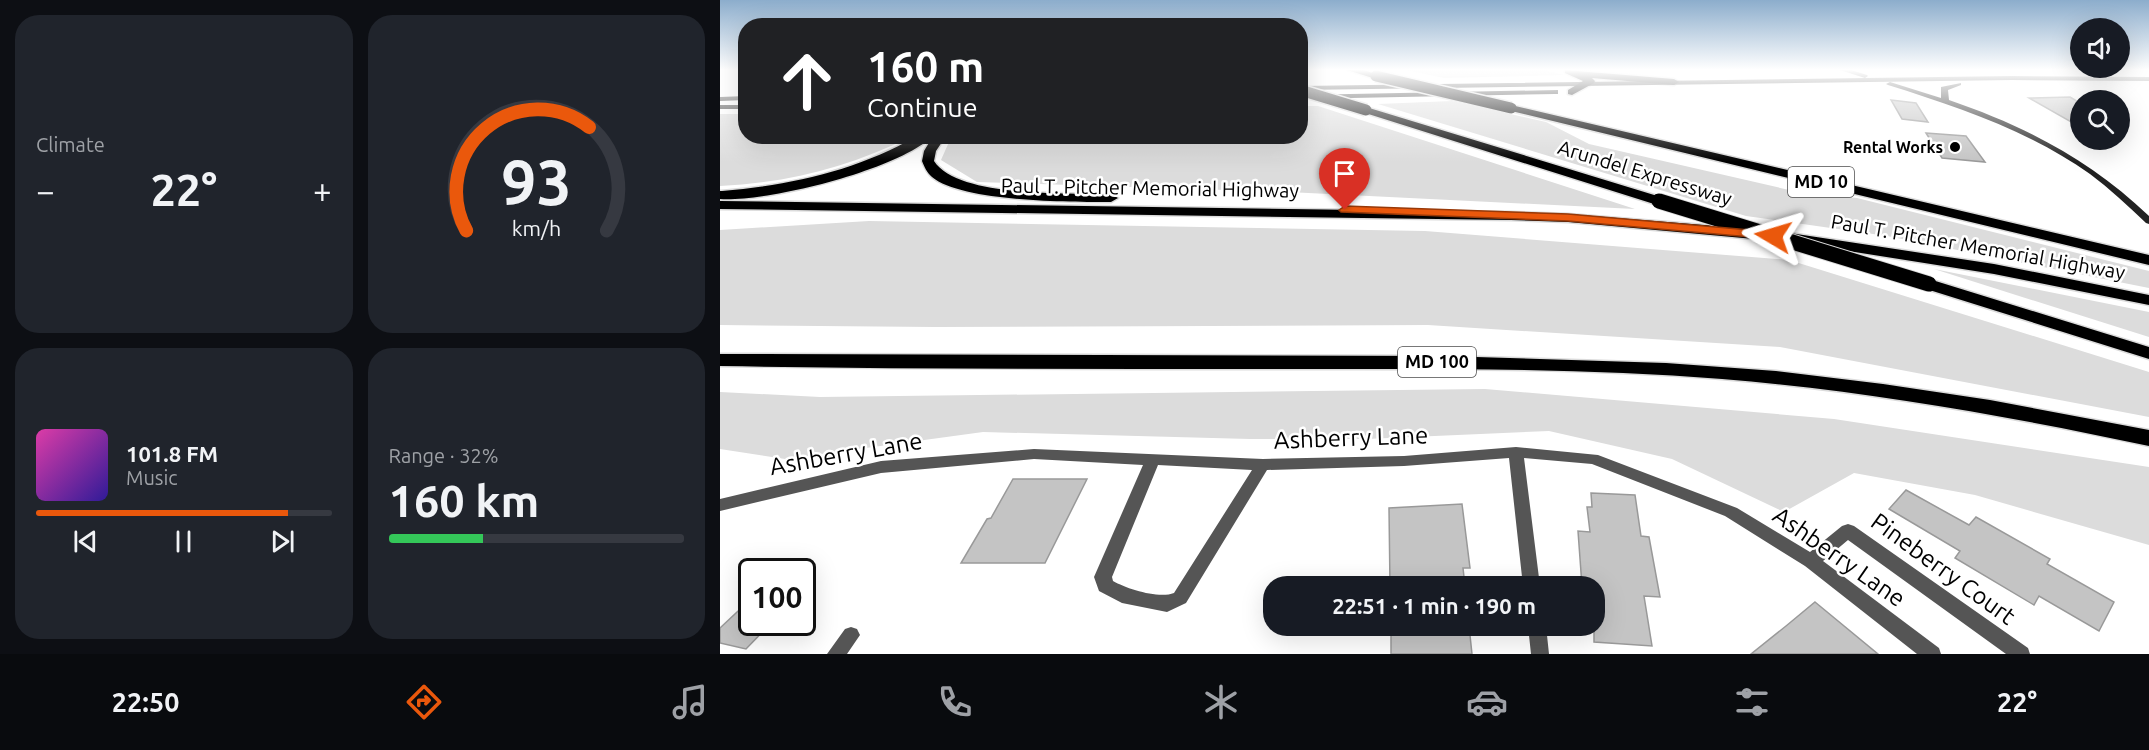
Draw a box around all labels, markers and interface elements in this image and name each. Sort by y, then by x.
map controls [2070,18,2130,150]
button: sound [2070,18,2130,78]
icon: ahead [768,42,846,120]
text: 160 m [867,43,984,90]
button: search [2070,90,2130,150]
text: Continue [867,92,978,122]
text: Climate [36,133,105,156]
street label: Arundel Expressway [1555,135,1735,210]
place label: Rental Works [1843,138,1943,156]
marker: Rental Works [1948,140,1962,154]
text: 93 [501,147,571,217]
pin [1319,148,1370,210]
icon: arrive [1328,157,1361,190]
text: 22° [150,164,217,215]
road number: MD 10 [1788,167,1854,197]
text: − [36,172,55,209]
text: + [313,172,332,209]
street label: Paul T. Pitcher Memorial Highway [1001,173,1300,202]
position arrow [1741,204,1805,268]
street label: Paul T. Pitcher Memorial Highway [1829,209,2127,284]
text: km/h [511,216,561,240]
road number: MD 100 [1398,347,1476,377]
street label: Ashberry Lane [1273,421,1429,454]
street label: Ashberry Lane [767,427,924,480]
text: 101.8 FM [126,441,218,466]
text: Range · 32% [389,444,499,467]
text: Music [126,466,178,489]
text: 160 km [389,475,539,526]
street label: Ashberry Lane [1768,501,1910,612]
street label: Pineberry Court [1866,507,2021,630]
icon: previous [69,525,102,558]
icon: pause [167,525,200,558]
icon: next [266,525,299,558]
speed limit sign: 100 [738,558,816,636]
text: 22:51 · 1 min · 190 m [1332,593,1536,618]
icon: directions [403,681,445,723]
icon: music [669,681,711,723]
icon: phone [934,681,976,723]
icon: climate [1200,681,1242,723]
icon: car [1466,681,1508,723]
icon: filters [1731,681,1773,723]
text: 22:50 [112,687,179,717]
text: 22° [1997,687,2037,717]

